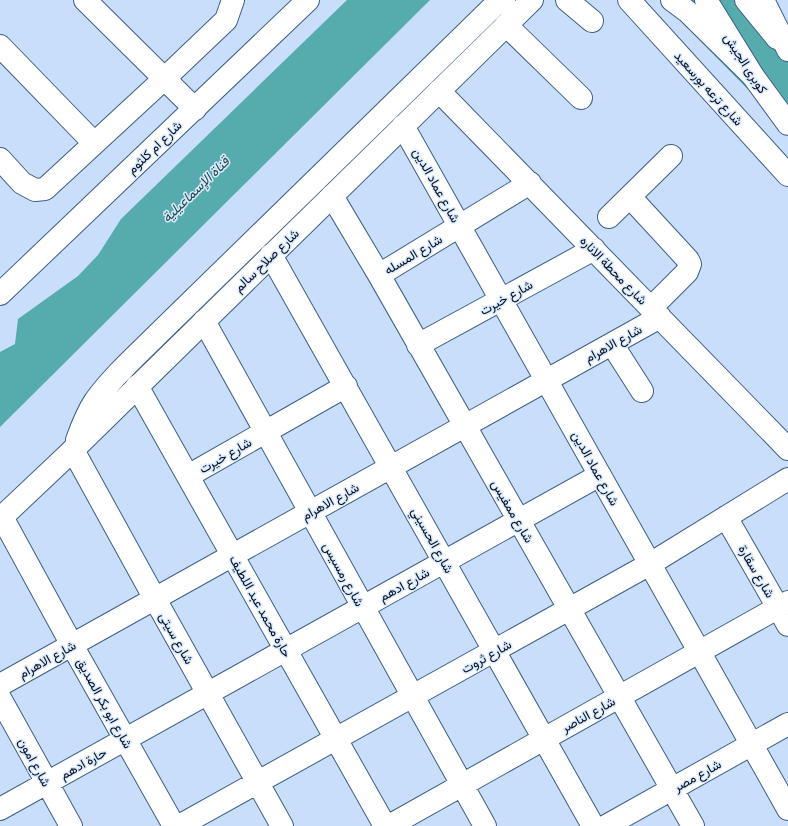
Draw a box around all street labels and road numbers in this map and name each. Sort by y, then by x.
street label: كوبرى الجيش [720,29,772,97]
street label: شارع ترعه بورسعيد [670,47,748,130]
street label: شارع ام كلثوم [123,116,186,179]
street label: شارع عماد الدين [408,144,465,226]
street label: شارع صلاح سالم [229,224,303,297]
street label: شارع المسله [381,230,446,279]
street label: شارع محطة الاناره [576,232,652,309]
street label: شارع خيرت [476,275,536,320]
street label: شارع الاهرام [581,320,645,367]
street label: شارع عماد الدين [567,427,624,509]
street label: شارع خيرت [195,433,255,478]
street label: شارع ممفيس [487,476,538,546]
street label: شارع الاهرام [298,478,362,525]
street label: شارع الحسيني [406,504,459,577]
street label: شارع رمسيس [318,539,369,610]
street label: شارع سقارة [734,541,779,601]
street label: حارة محمد عبد اللطيف [225,552,297,661]
street label: شارع ادهم [375,563,433,606]
street label: شارع سيتى [154,609,199,668]
street label: شارع ثروت [458,635,515,678]
street label: شارع الاهرام [15,636,79,683]
street label: شارع ابو بكر الصديق [72,654,137,752]
street label: شارع الناصر [557,692,619,738]
street label: شارع امون [13,734,56,790]
street label: حارة ادهم [56,743,110,783]
street label: شارع مصر [669,755,725,797]

